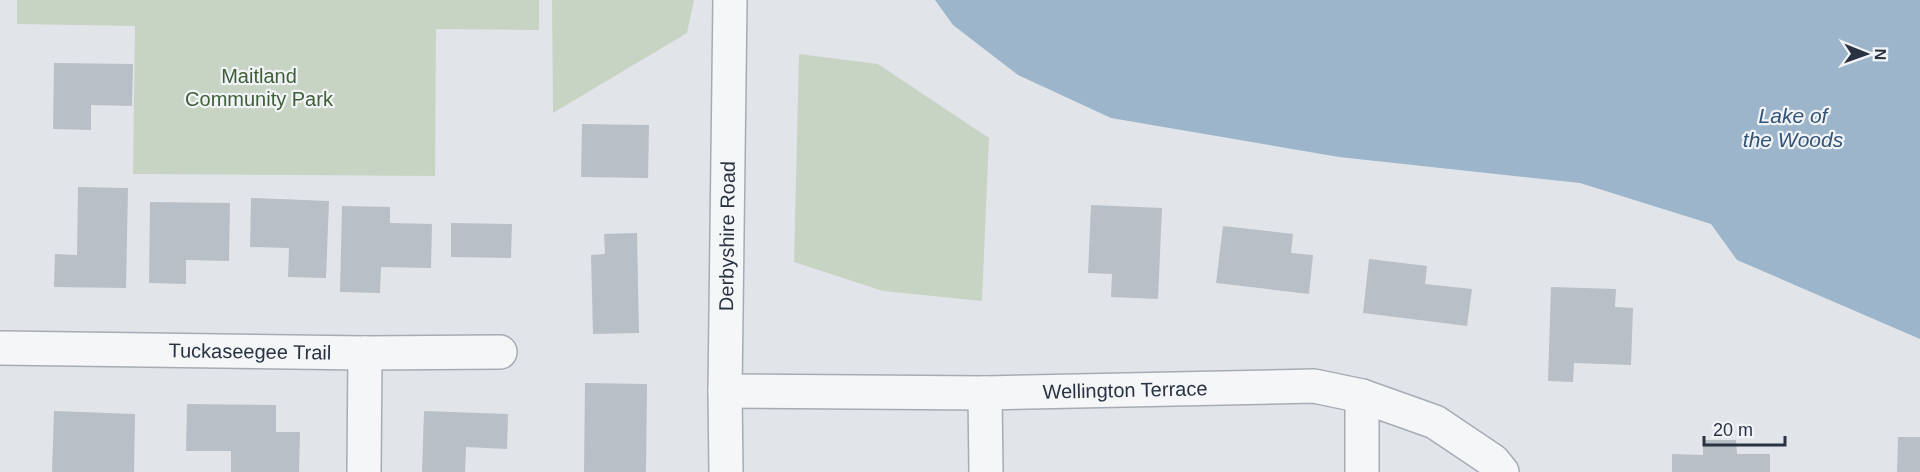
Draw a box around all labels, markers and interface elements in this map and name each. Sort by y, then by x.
north arrow [1836,24,1896,84]
text: N [1872,48,1889,60]
park label: Maitland Community Park [185,65,334,110]
water label: Lake of the Woods [1743,104,1844,151]
street label: Derbyshire Road [715,161,739,311]
street label: Tuckaseegee Trail [168,339,331,364]
street label: Wellington Terrace [1042,377,1208,403]
scale bar [1704,409,1785,447]
text: 20 m [1713,420,1753,440]

